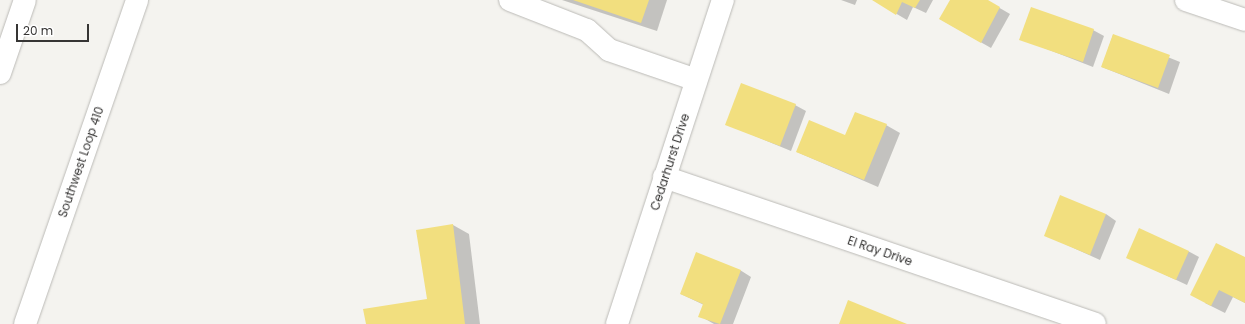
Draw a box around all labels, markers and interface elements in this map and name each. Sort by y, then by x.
scale bar [18,16,91,42]
text: 20 m [23,22,53,39]
street label: Southwest Loop 410 [55,105,107,219]
street label: Cedarhurst Drive [648,112,692,212]
street label: El Ray Drive [846,233,914,269]

